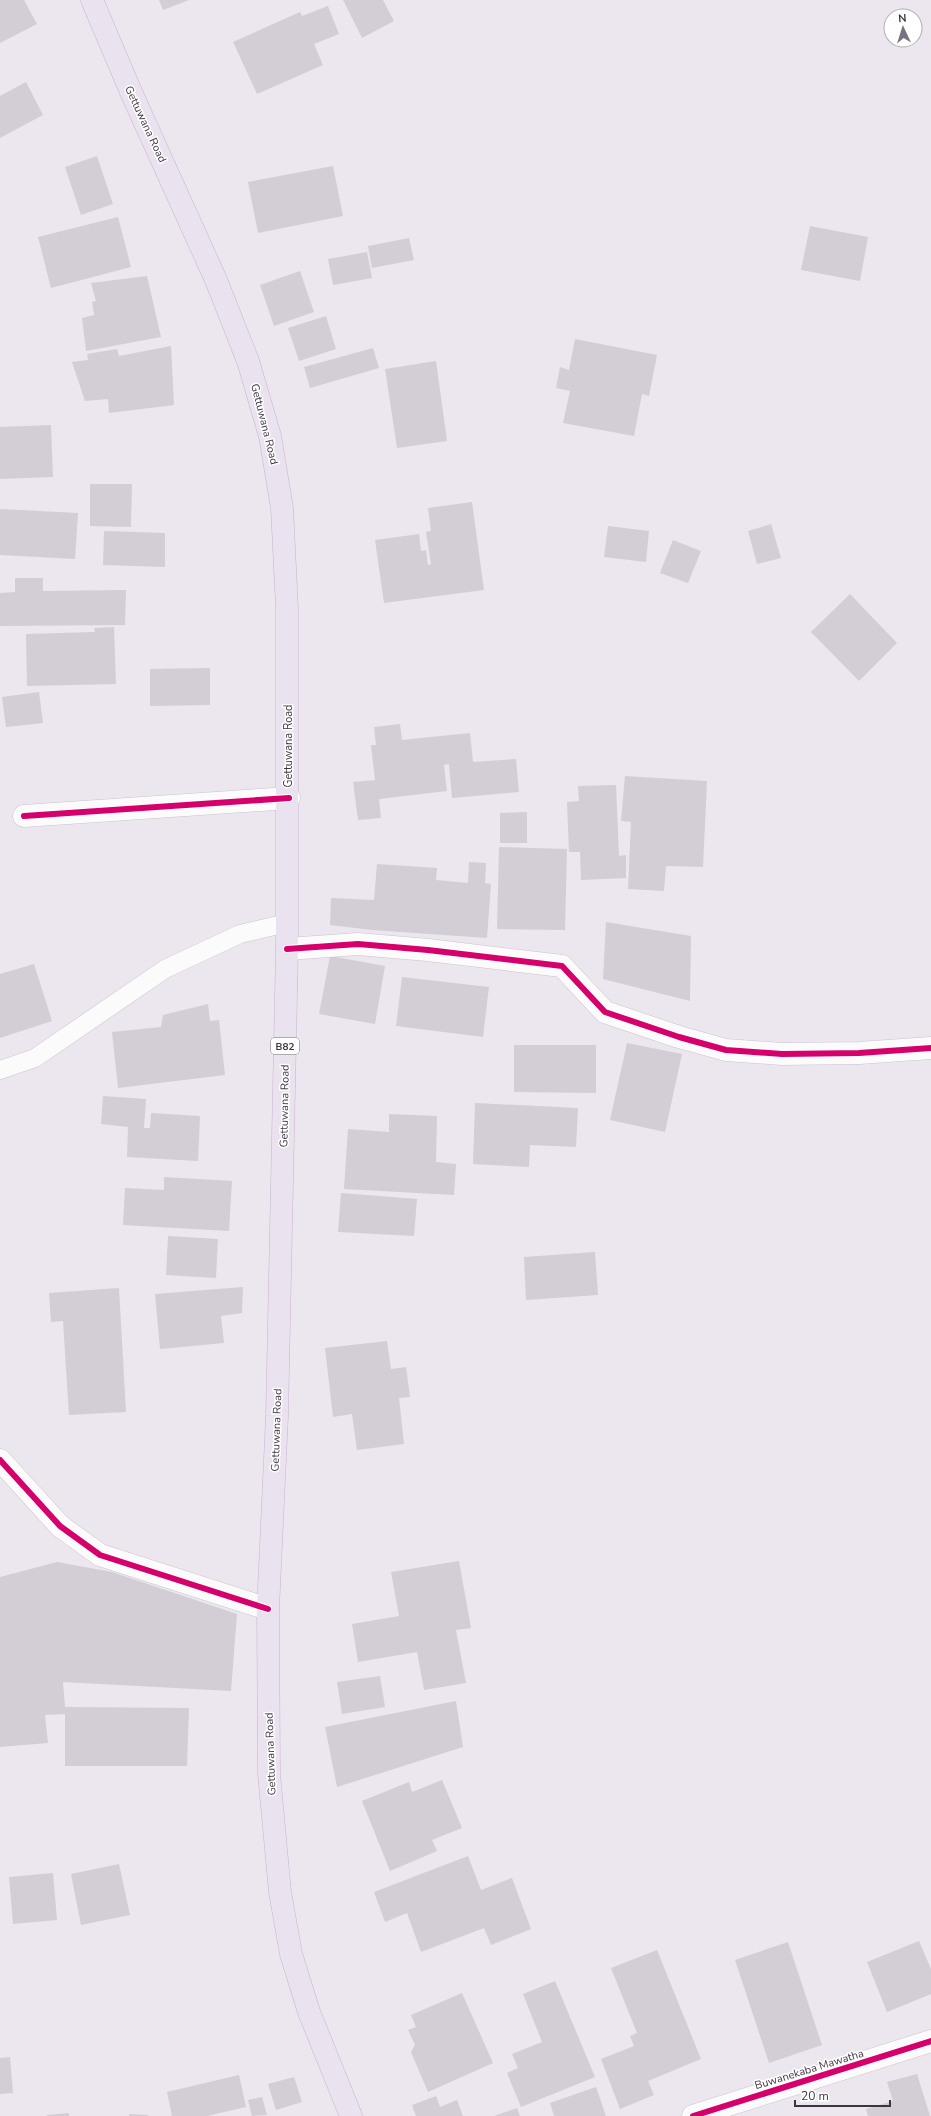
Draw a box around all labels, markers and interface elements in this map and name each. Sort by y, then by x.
north arrow [883,8,923,48]
text: N [898,11,907,26]
street label: Gettuwana Road [121,83,170,165]
street label: Gettuwana Road [247,382,282,466]
street label: Gettuwana Road [281,704,296,788]
road number: B82 [271,1038,299,1054]
street label: Gettuwana Road [276,1064,293,1148]
street label: Gettuwana Road [268,1388,285,1472]
street label: Gettuwana Road [262,1712,279,1796]
street label: Buwanekaba Mawatha [753,2046,866,2093]
scale bar [795,2082,890,2108]
text: 20 m [801,2088,829,2104]

